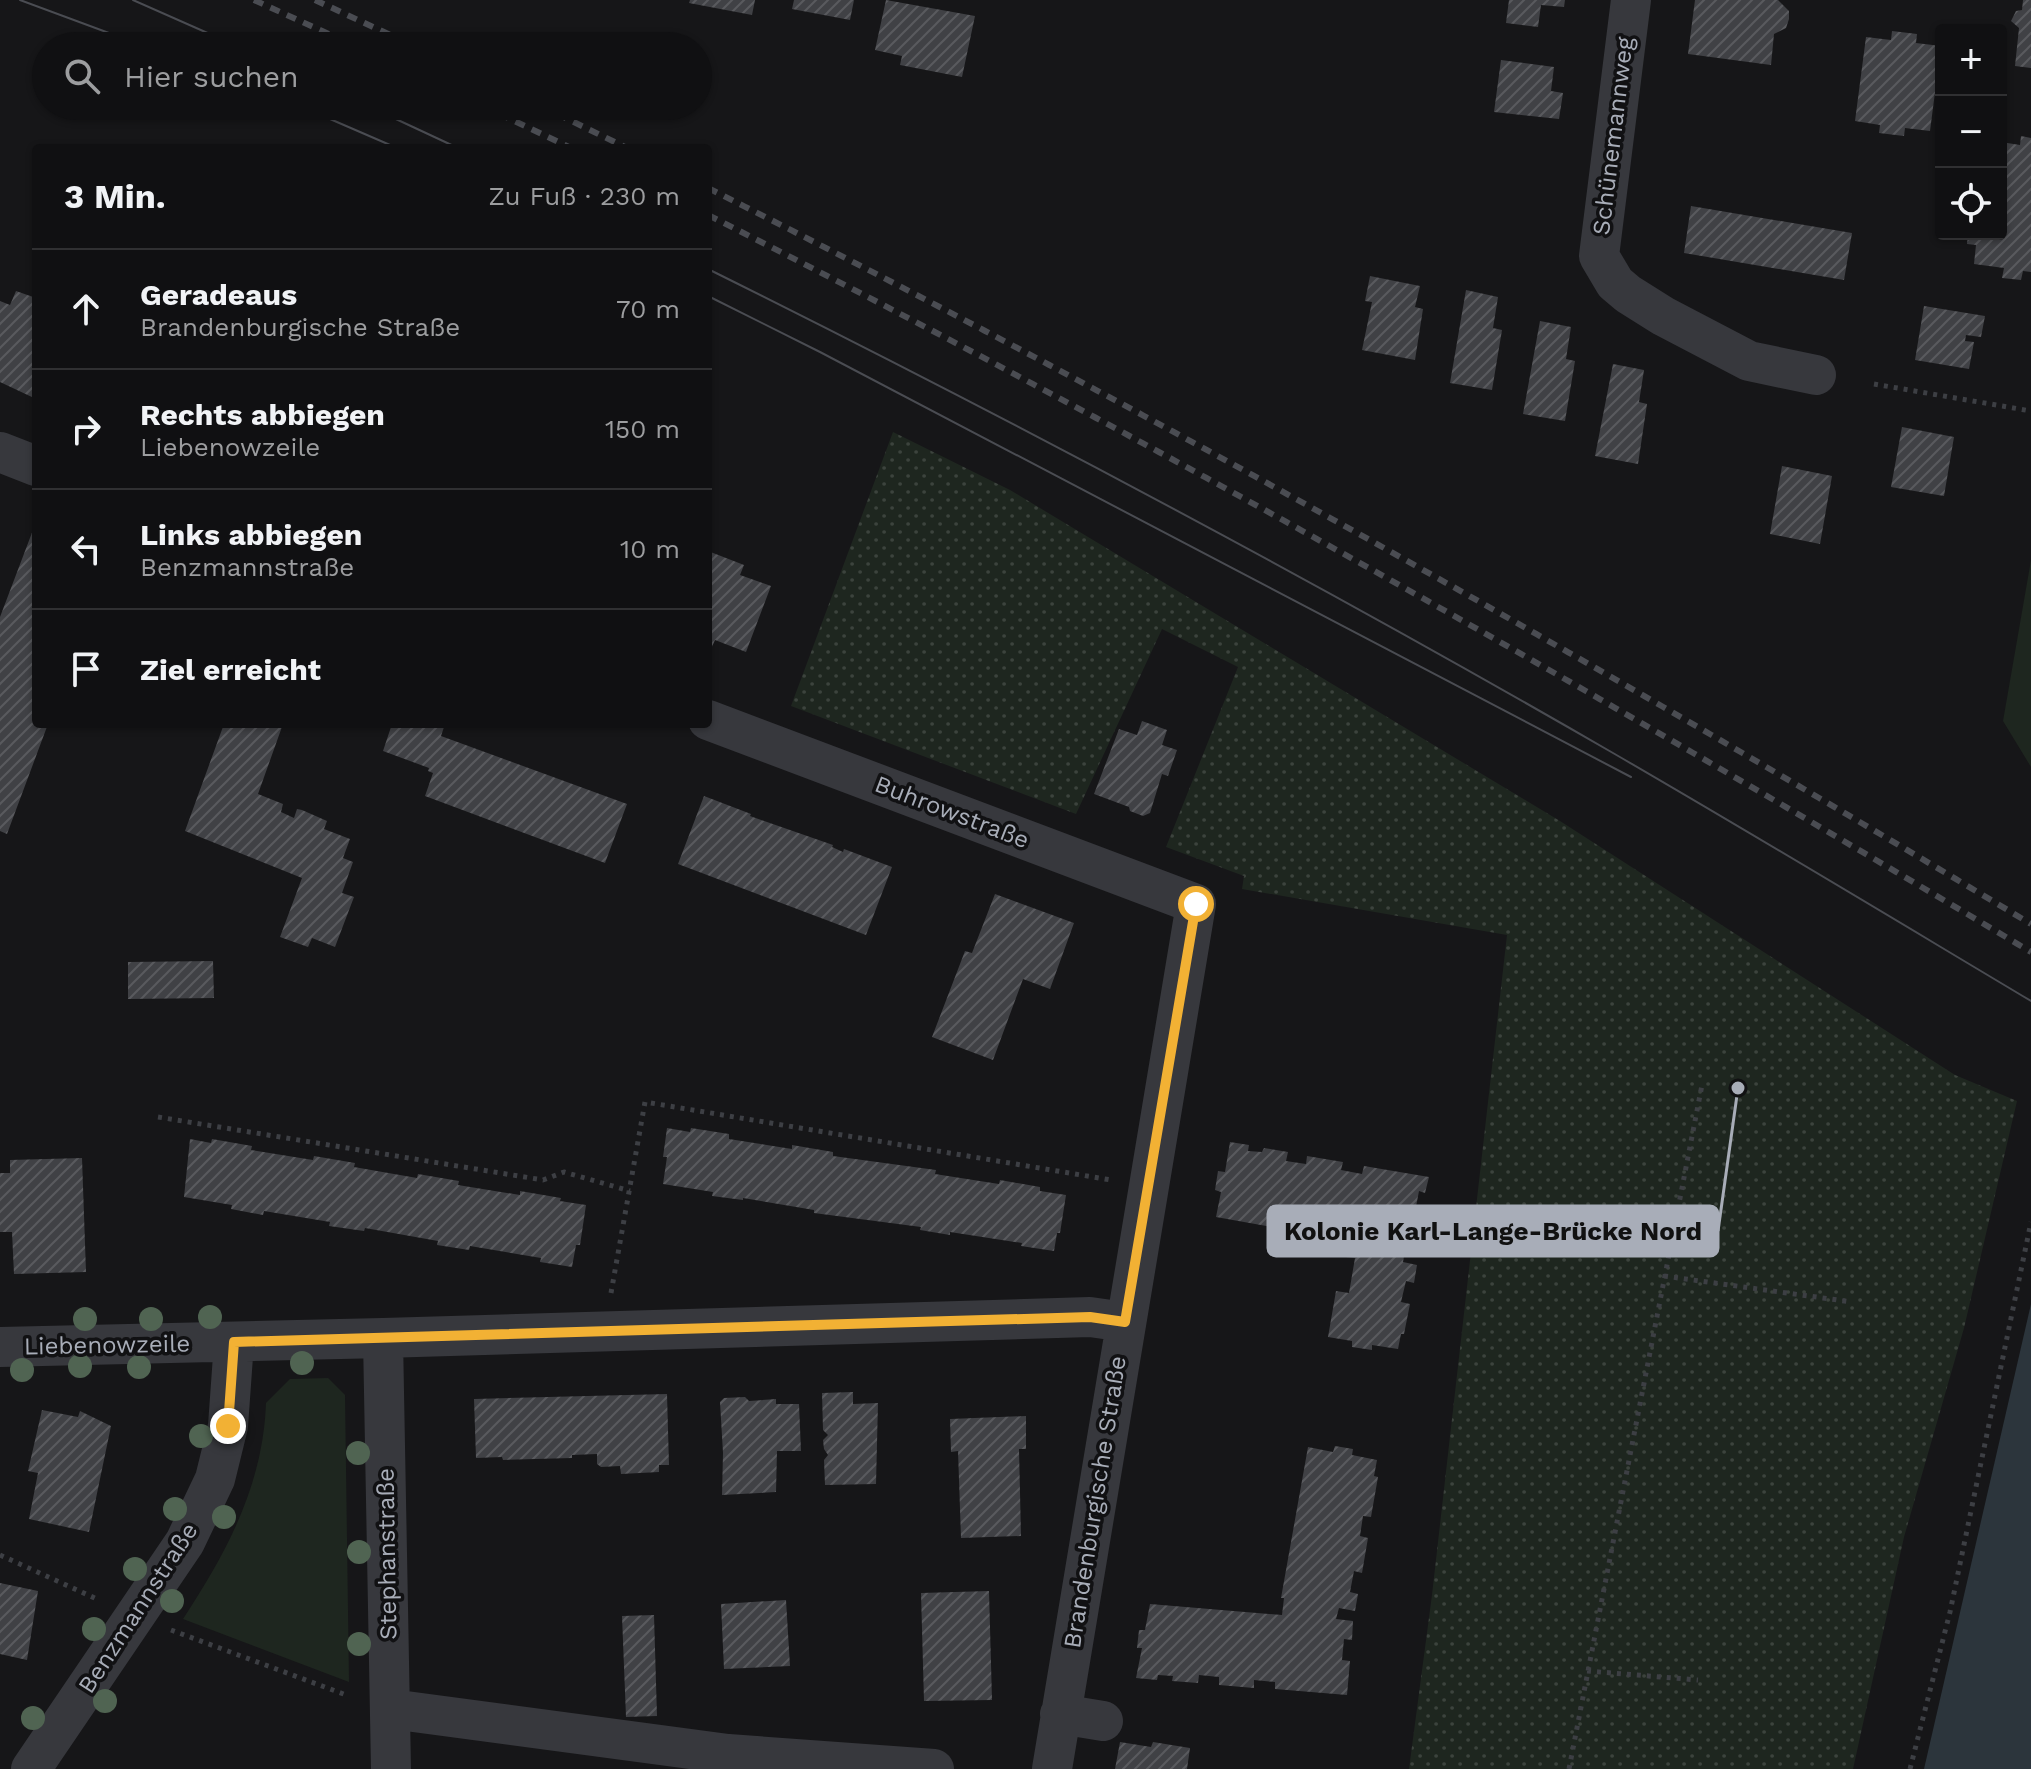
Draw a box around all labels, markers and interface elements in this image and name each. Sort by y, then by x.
map controls [1935,24,2007,240]
button: + [1935,24,2007,96]
search box [32,32,712,120]
street label: Schünemannweg [1587,35,1639,237]
icon: search [60,54,104,98]
text: Hier suchen [124,59,299,94]
button: − [1935,96,2007,168]
button: locate [1935,168,2007,240]
text: 3 Min. [64,176,166,216]
text: Zu Fuß · 230 m [489,181,680,211]
text: Geradeaus [140,277,297,312]
icon: ahead [64,287,108,331]
text: 70 m [616,294,680,324]
text: Brandenburgische Straße [140,312,460,342]
text: Rechts abbiegen [140,397,385,432]
icon: right [64,407,108,451]
text: 150 m [605,414,680,444]
text: Liebenowzeile [140,432,320,462]
text: Links abbiegen [140,517,362,552]
icon: left [64,527,108,571]
text: 10 m [620,534,680,564]
text: Benzmannstraße [140,552,354,582]
icon: arrive [64,647,108,691]
text: Ziel erreicht [140,652,321,687]
street label: Buhrowstraße [871,770,1033,854]
route start [1178,886,1214,922]
callout: Kolonie Karl-Lange-Brücke Nord [1268,1206,1718,1256]
text: Kolonie Karl-Lange-Brücke Nord [1284,1216,1702,1246]
street label: Liebenowzeile [24,1330,190,1360]
street label: Brandenburgische Straße [1058,1354,1132,1650]
route end [210,1408,246,1444]
street label: Stephanstraße [372,1468,402,1640]
street label: Benzmannstraße [72,1517,204,1699]

